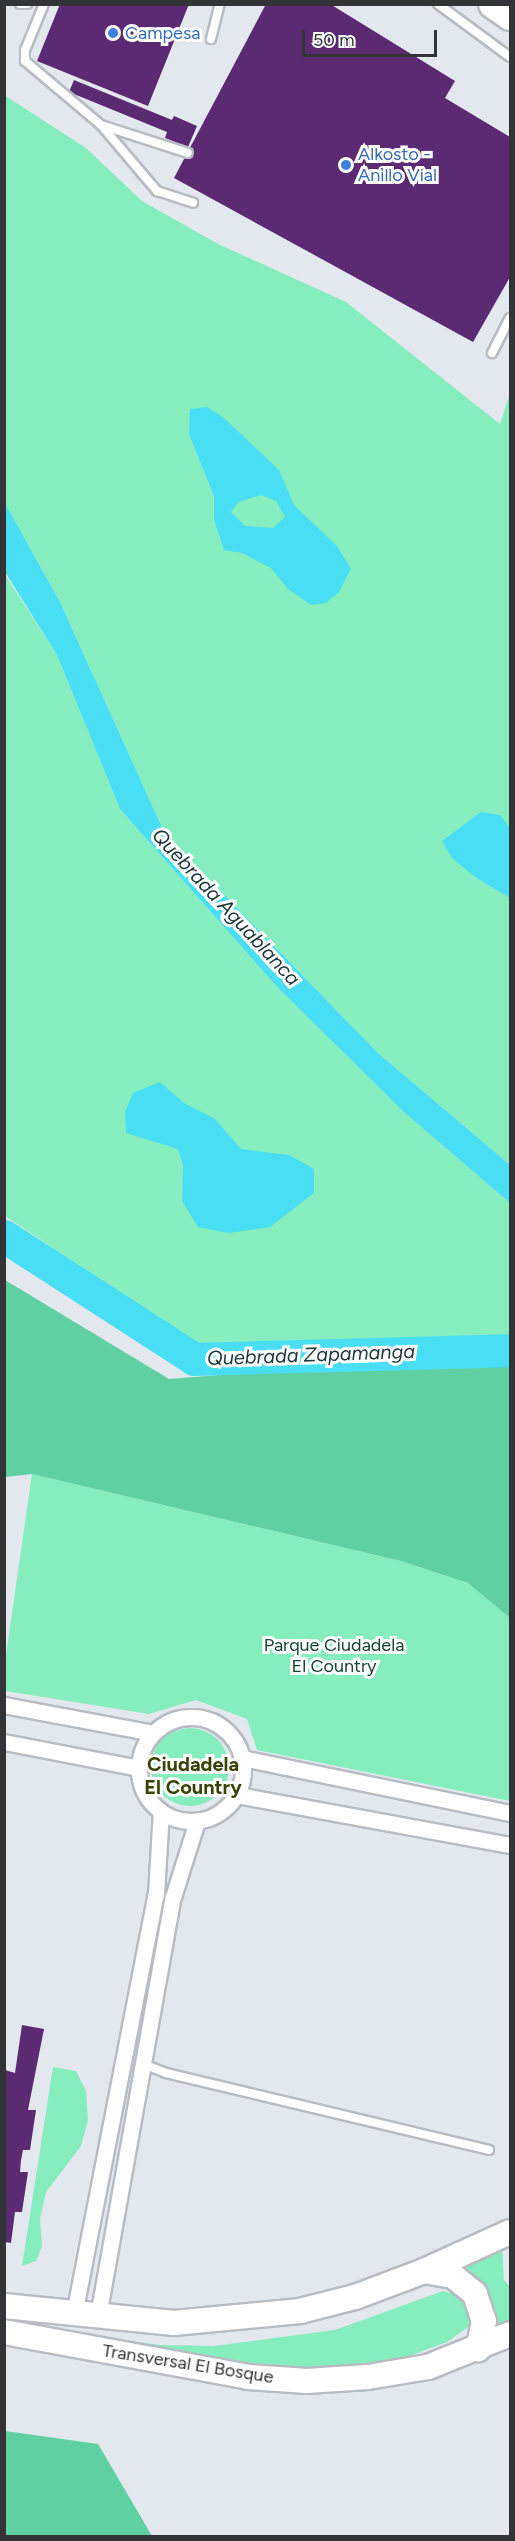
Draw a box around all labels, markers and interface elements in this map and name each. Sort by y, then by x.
scale bar [305,18,440,56]
place label: Campesa [125,22,201,44]
marker: Campesa [106,26,120,40]
text: 50 m [313,29,355,51]
place label: Alkosto - Anillo Vial [358,144,437,186]
marker: Alkosto - Anillo Vial [339,158,353,172]
water label: Quebrada Aguablanca [147,823,305,991]
water label: Quebrada Zapamanga [207,1339,415,1371]
park label: Parque Ciudadela El Country [264,1635,404,1678]
district label: Ciudadela El Country [144,1753,242,1800]
street label: Transversal El Bosque [101,2340,275,2388]

